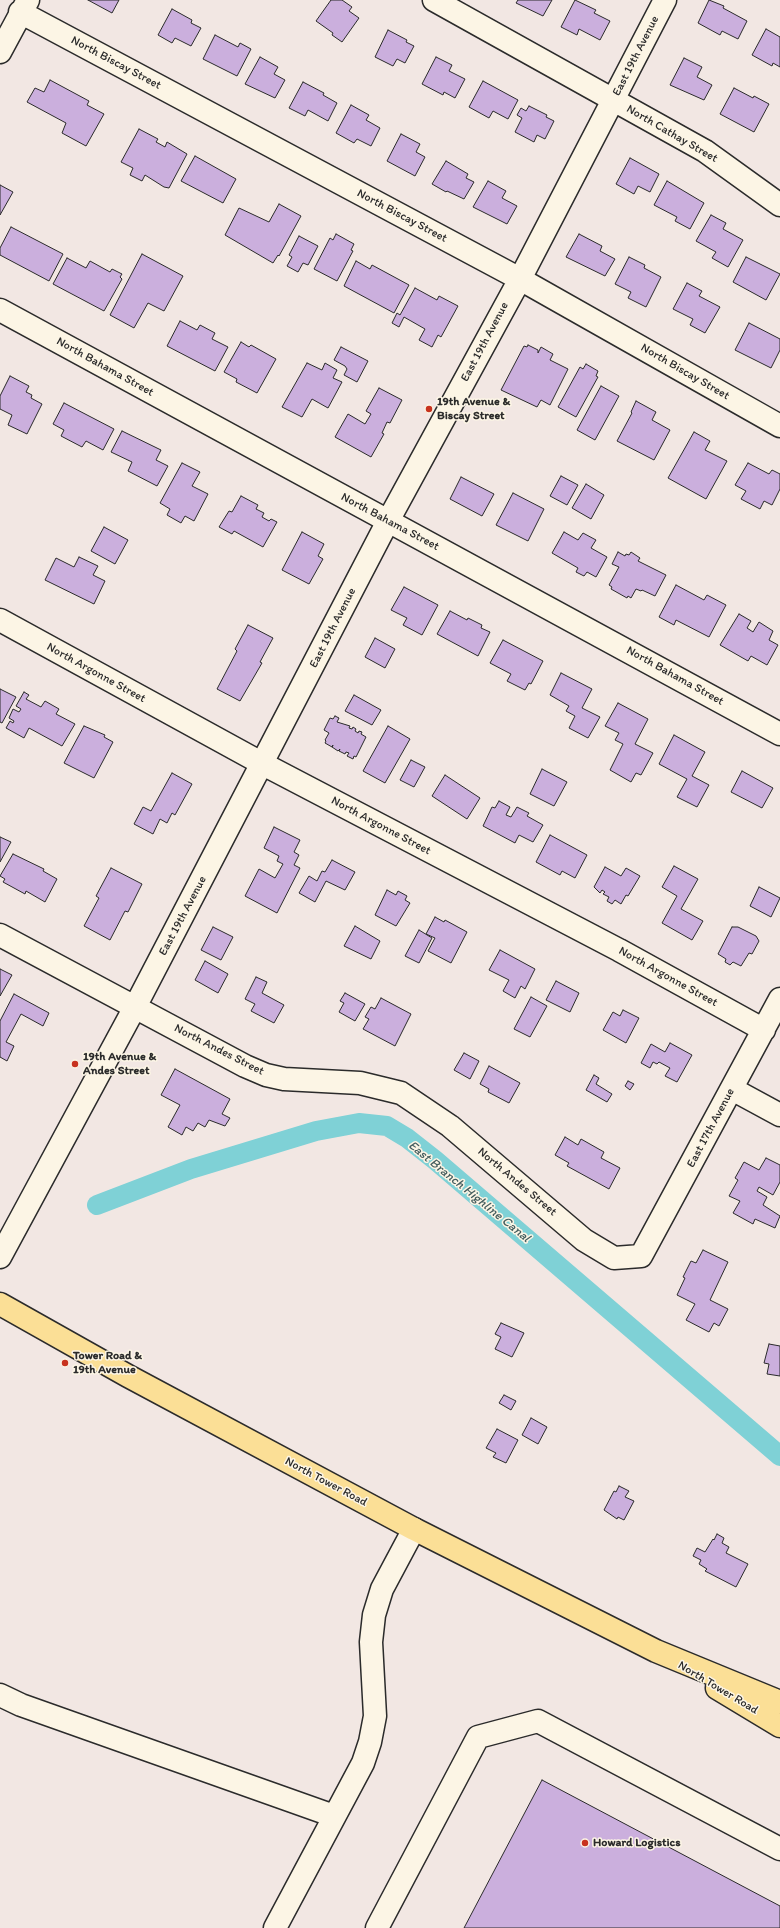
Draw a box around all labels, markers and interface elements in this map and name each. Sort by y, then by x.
street label: East 19th Avenue [610,13,662,99]
street label: North Biscay Street [68,33,164,93]
street label: North Cathay Street [624,102,720,166]
street label: North Biscay Street [354,186,450,246]
street label: East 19th Avenue [458,300,512,384]
street label: North Bahama Street [54,334,156,400]
street label: North Biscay Street [638,341,732,403]
place label: 19th Avenue & Biscay Street [437,395,510,423]
marker: 19th Avenue & Biscay Street [424,404,434,414]
street label: North Bahama Street [338,490,442,554]
street label: East 19th Avenue [307,585,359,671]
street label: North Argonne Street [44,640,148,706]
street label: North Bahama Street [624,643,726,709]
street label: North Argonne Street [329,794,433,858]
street label: East 19th Avenue [156,874,210,958]
street label: North Argonne Street [616,944,720,1010]
street label: North Andes Street [172,1021,266,1079]
place label: 19th Avenue & Andes Street [83,1050,156,1078]
marker: 19th Avenue & Andes Street [70,1059,80,1069]
street label: East 17th Avenue [684,1086,738,1170]
water label: East Branch Highline Canal [405,1138,533,1246]
street label: North Andes Street [474,1145,560,1219]
place label: Tower Road & 19th Avenue [73,1349,142,1377]
marker: Tower Road & 19th Avenue [60,1358,70,1368]
street label: North Tower Road [282,1454,370,1510]
street label: North Tower Road [675,1658,761,1718]
place label: Howard Logistics [593,1836,681,1850]
marker: Howard Logistics [580,1838,590,1848]

